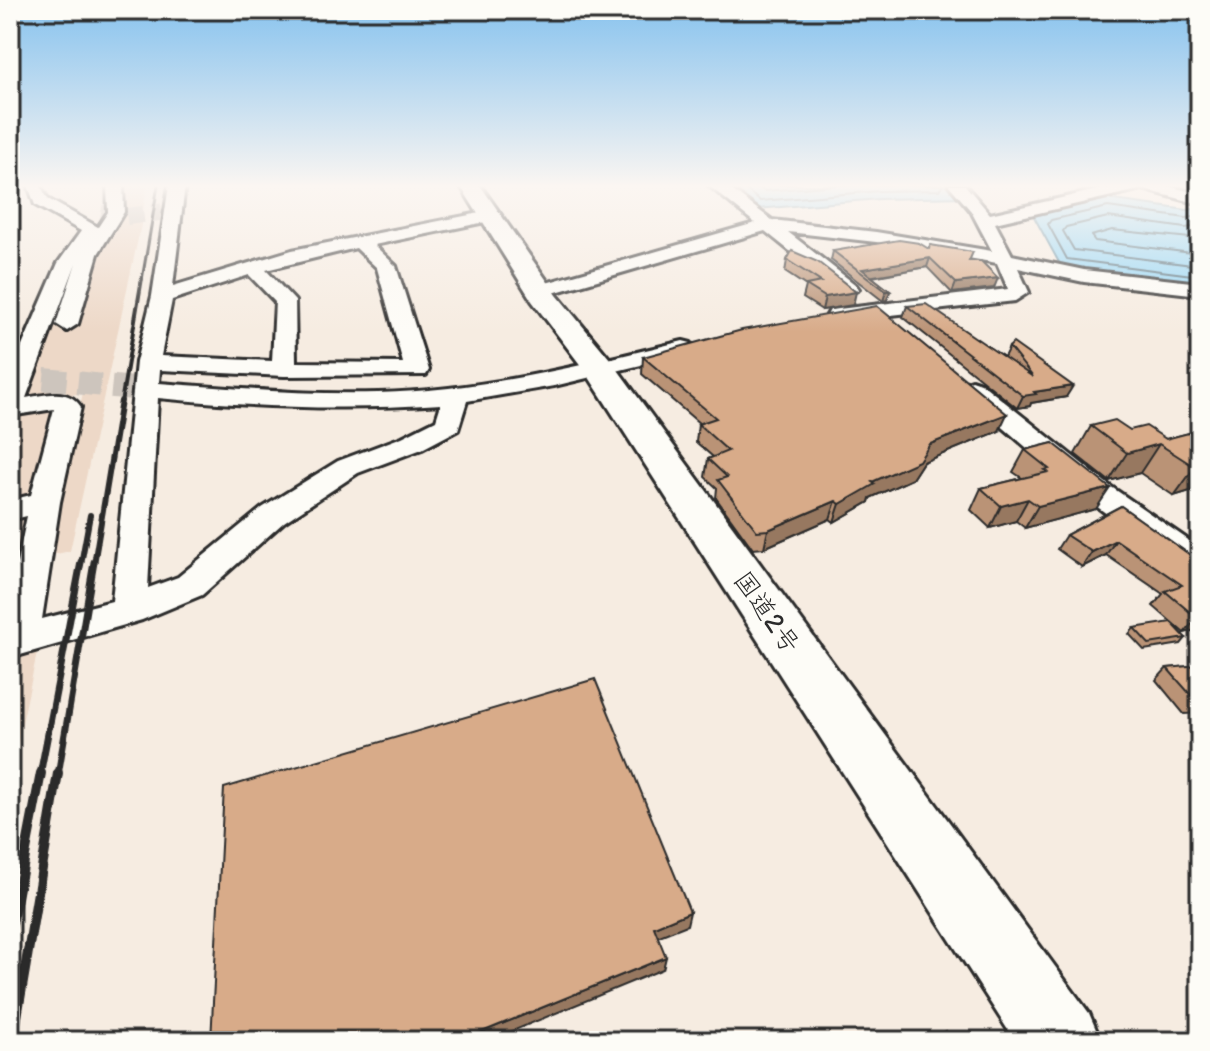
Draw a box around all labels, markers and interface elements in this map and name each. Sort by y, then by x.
street label: 国道2号 [726,566,805,660]

